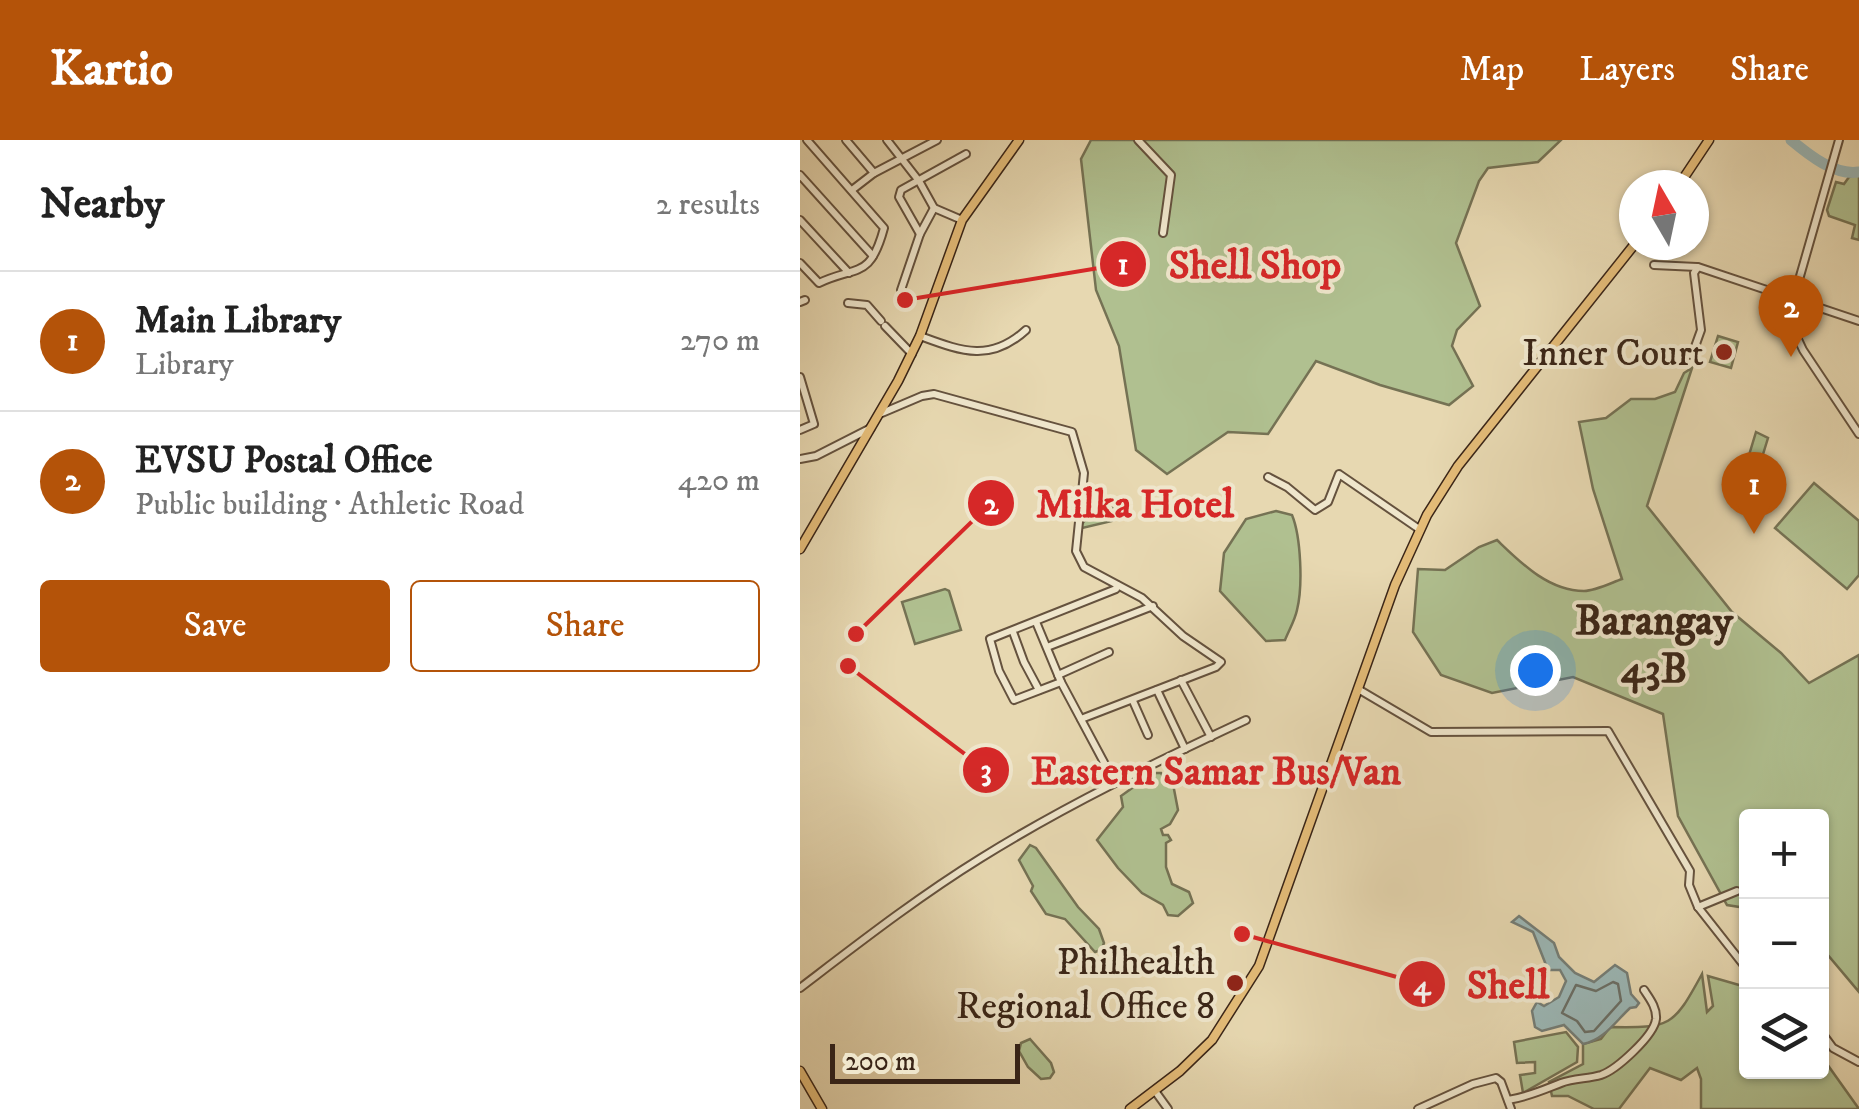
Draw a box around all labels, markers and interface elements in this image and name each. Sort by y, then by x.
text: Kartio [50,40,173,100]
text: Map [1460,48,1524,92]
text: Layers [1579,48,1675,92]
text: Share [1730,48,1809,92]
north arrow [1619,170,1709,260]
text: Nearby [40,179,164,231]
text: 2 results [656,185,760,225]
callout: Shell Shop [1098,229,1361,299]
text: Shell Shop [1169,242,1341,292]
text: 1 [1117,247,1129,284]
pin: 2 [1758,274,1824,357]
text: Main Library [135,297,341,345]
text: 1 [67,321,78,361]
text: 270 m [680,321,760,361]
place label: Inner Court [1522,330,1704,378]
marker: Inner Court [1713,341,1735,363]
text: Library [135,345,234,385]
text: EVSU Postal Office [135,437,433,485]
pin: 1 [1722,452,1786,534]
text: 2 [65,461,80,501]
text: 420 m [678,461,760,501]
callout: Milka Hotel [966,468,1254,538]
text: Milka Hotel [1036,481,1235,531]
text: Public building · Athletic Road [135,485,524,525]
text: 2 [984,487,999,524]
button: Save [40,580,390,672]
button: Share [410,580,760,672]
district label: Barangay 43B [1575,596,1734,696]
your location [1510,645,1561,696]
callout: Eastern Samar Bus/Van [961,735,1421,805]
text: Eastern Samar Bus/Van [1031,748,1401,798]
text: 3 [980,753,992,790]
map controls [1739,809,1829,1079]
button: + [1739,809,1829,899]
button: − [1739,899,1829,989]
place label: Philhealth Regional Office 8 [956,939,1215,1031]
callout: Shell [1397,949,1569,1019]
text: Shell [1467,962,1550,1012]
text: 4 [1413,968,1432,1005]
marker: Philhealth Regional Office 8 [1224,972,1246,994]
button: layers [1739,989,1829,1079]
scale bar [830,1039,1020,1084]
text: 200 m [845,1044,916,1079]

